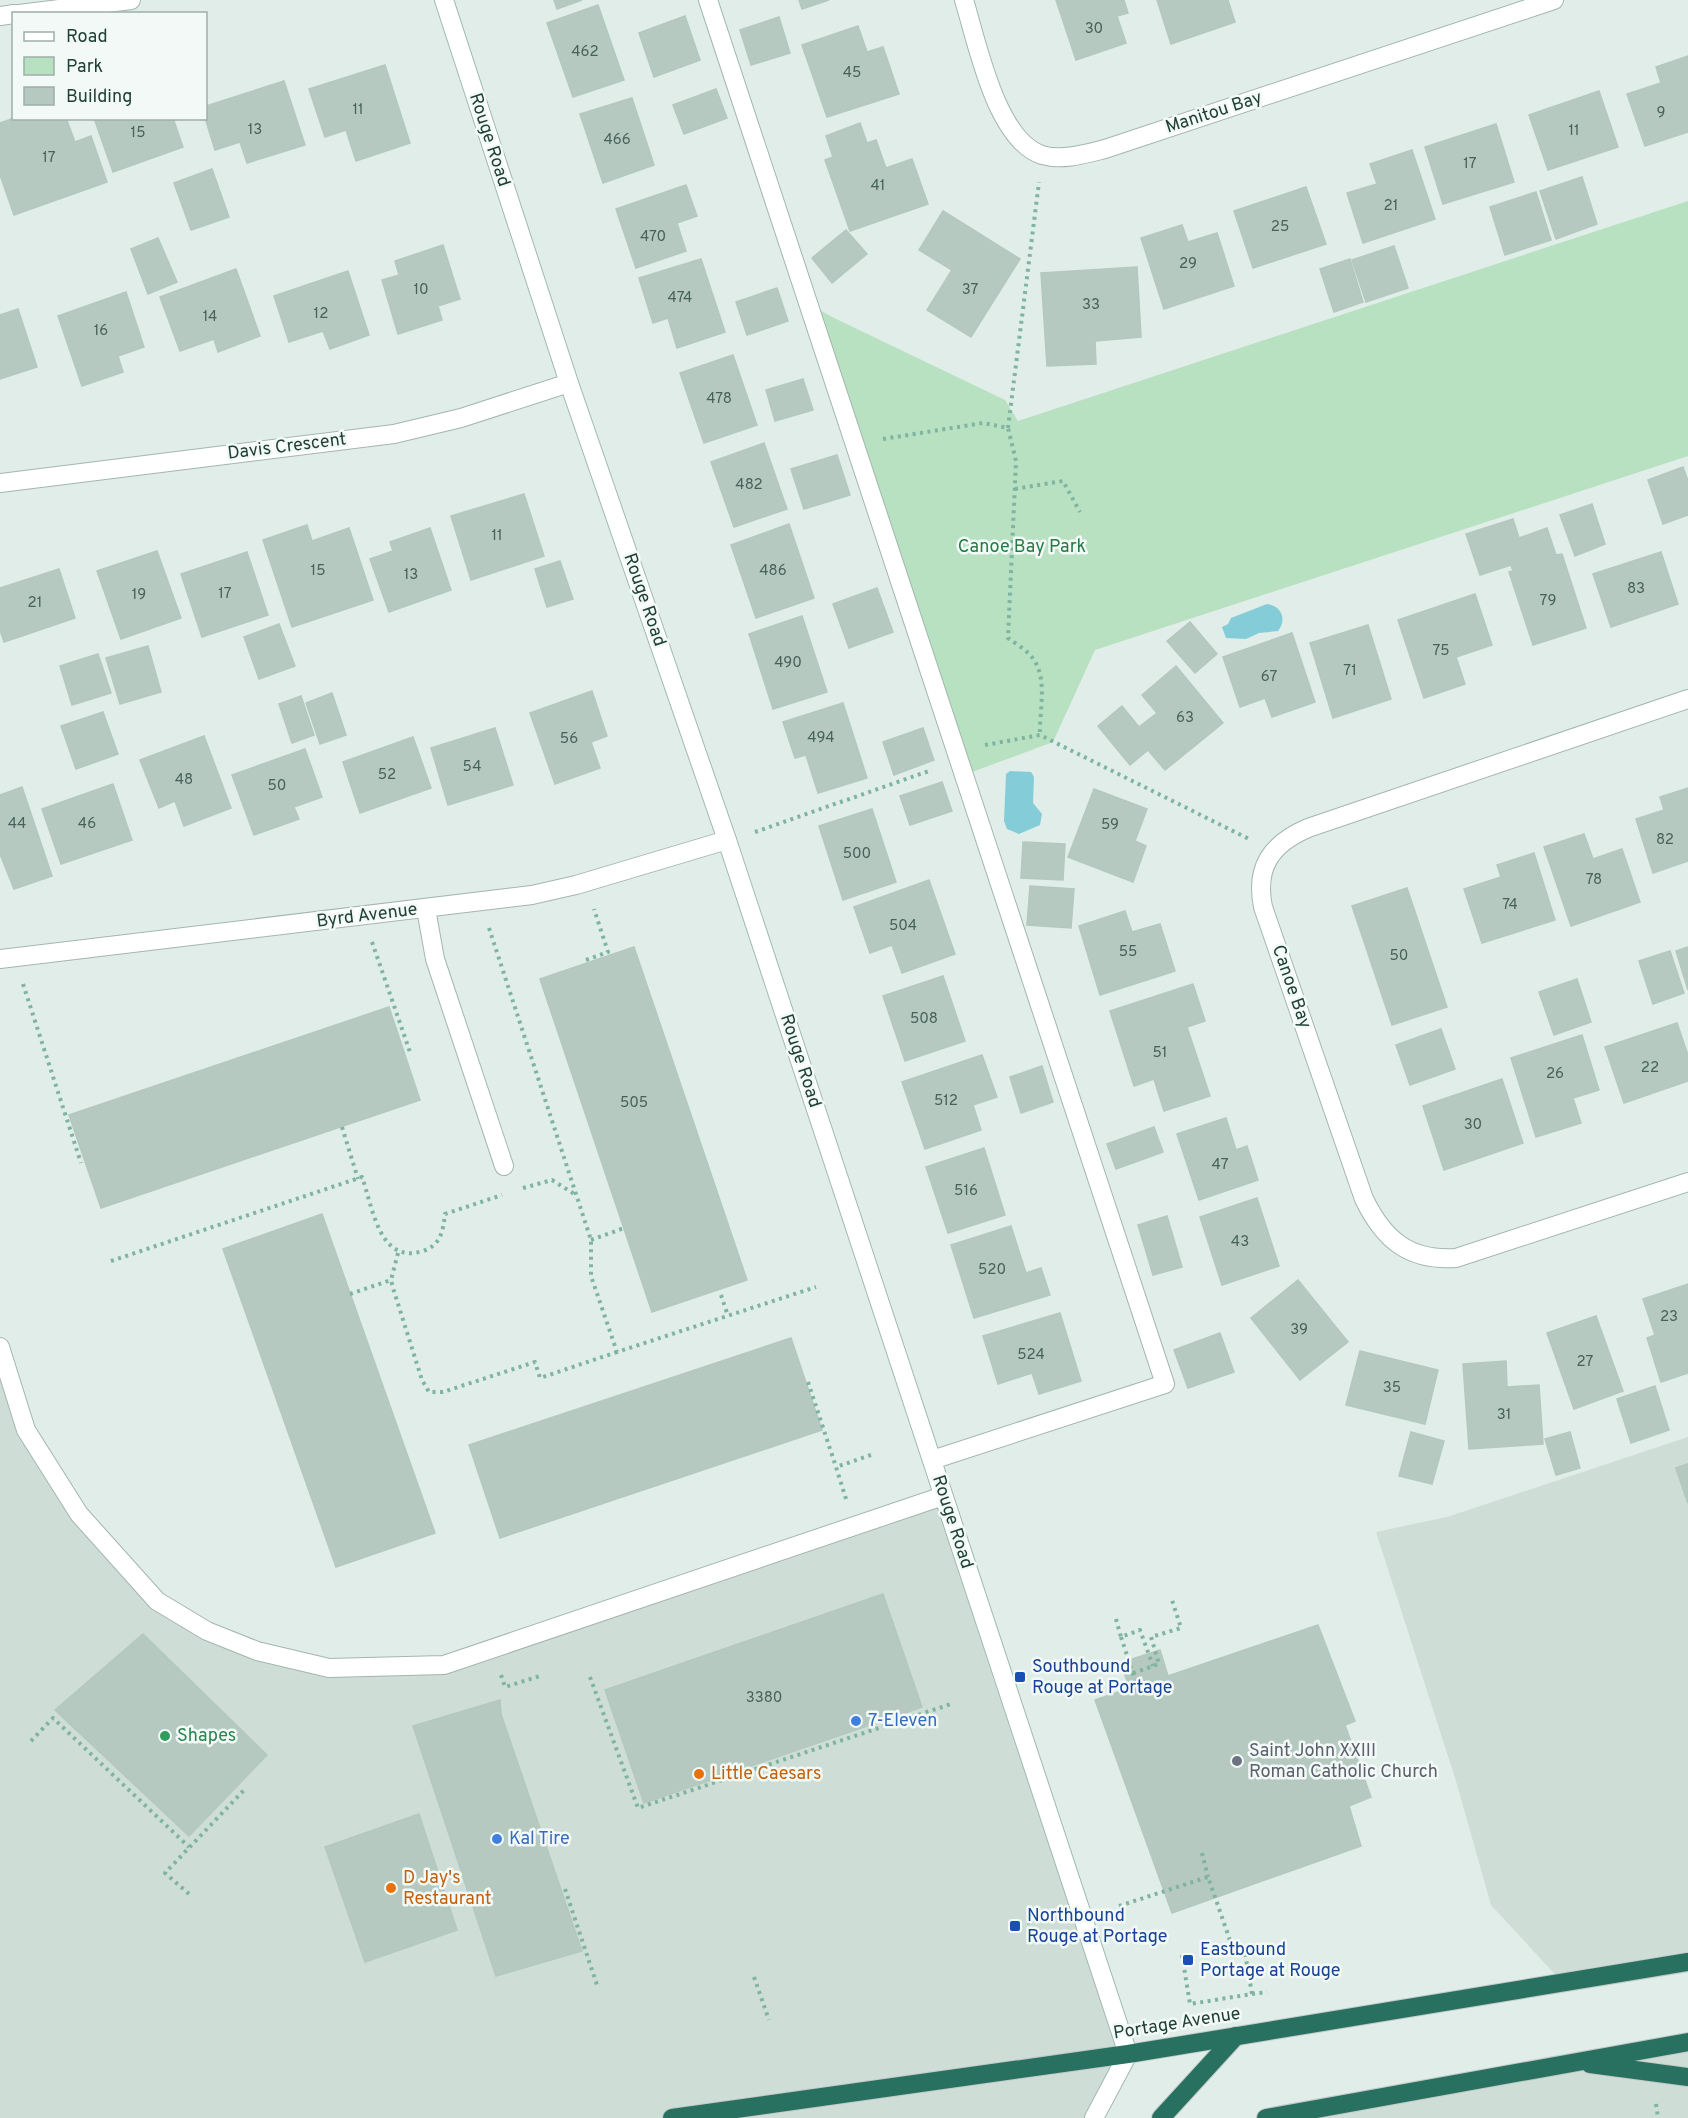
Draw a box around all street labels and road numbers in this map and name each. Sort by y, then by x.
street label: Manitou Bay [1163,87,1265,139]
street label: Rouge Road [463,90,515,190]
street label: Davis Crescent [226,428,348,466]
street label: Rouge Road [617,550,671,650]
street label: Byrd Avenue [315,898,419,934]
street label: Canoe Bay [1266,942,1316,1032]
street label: Rouge Road [774,1011,826,1111]
street label: Rouge Road [926,1472,978,1572]
street label: Portage Avenue [1112,2003,1242,2045]

